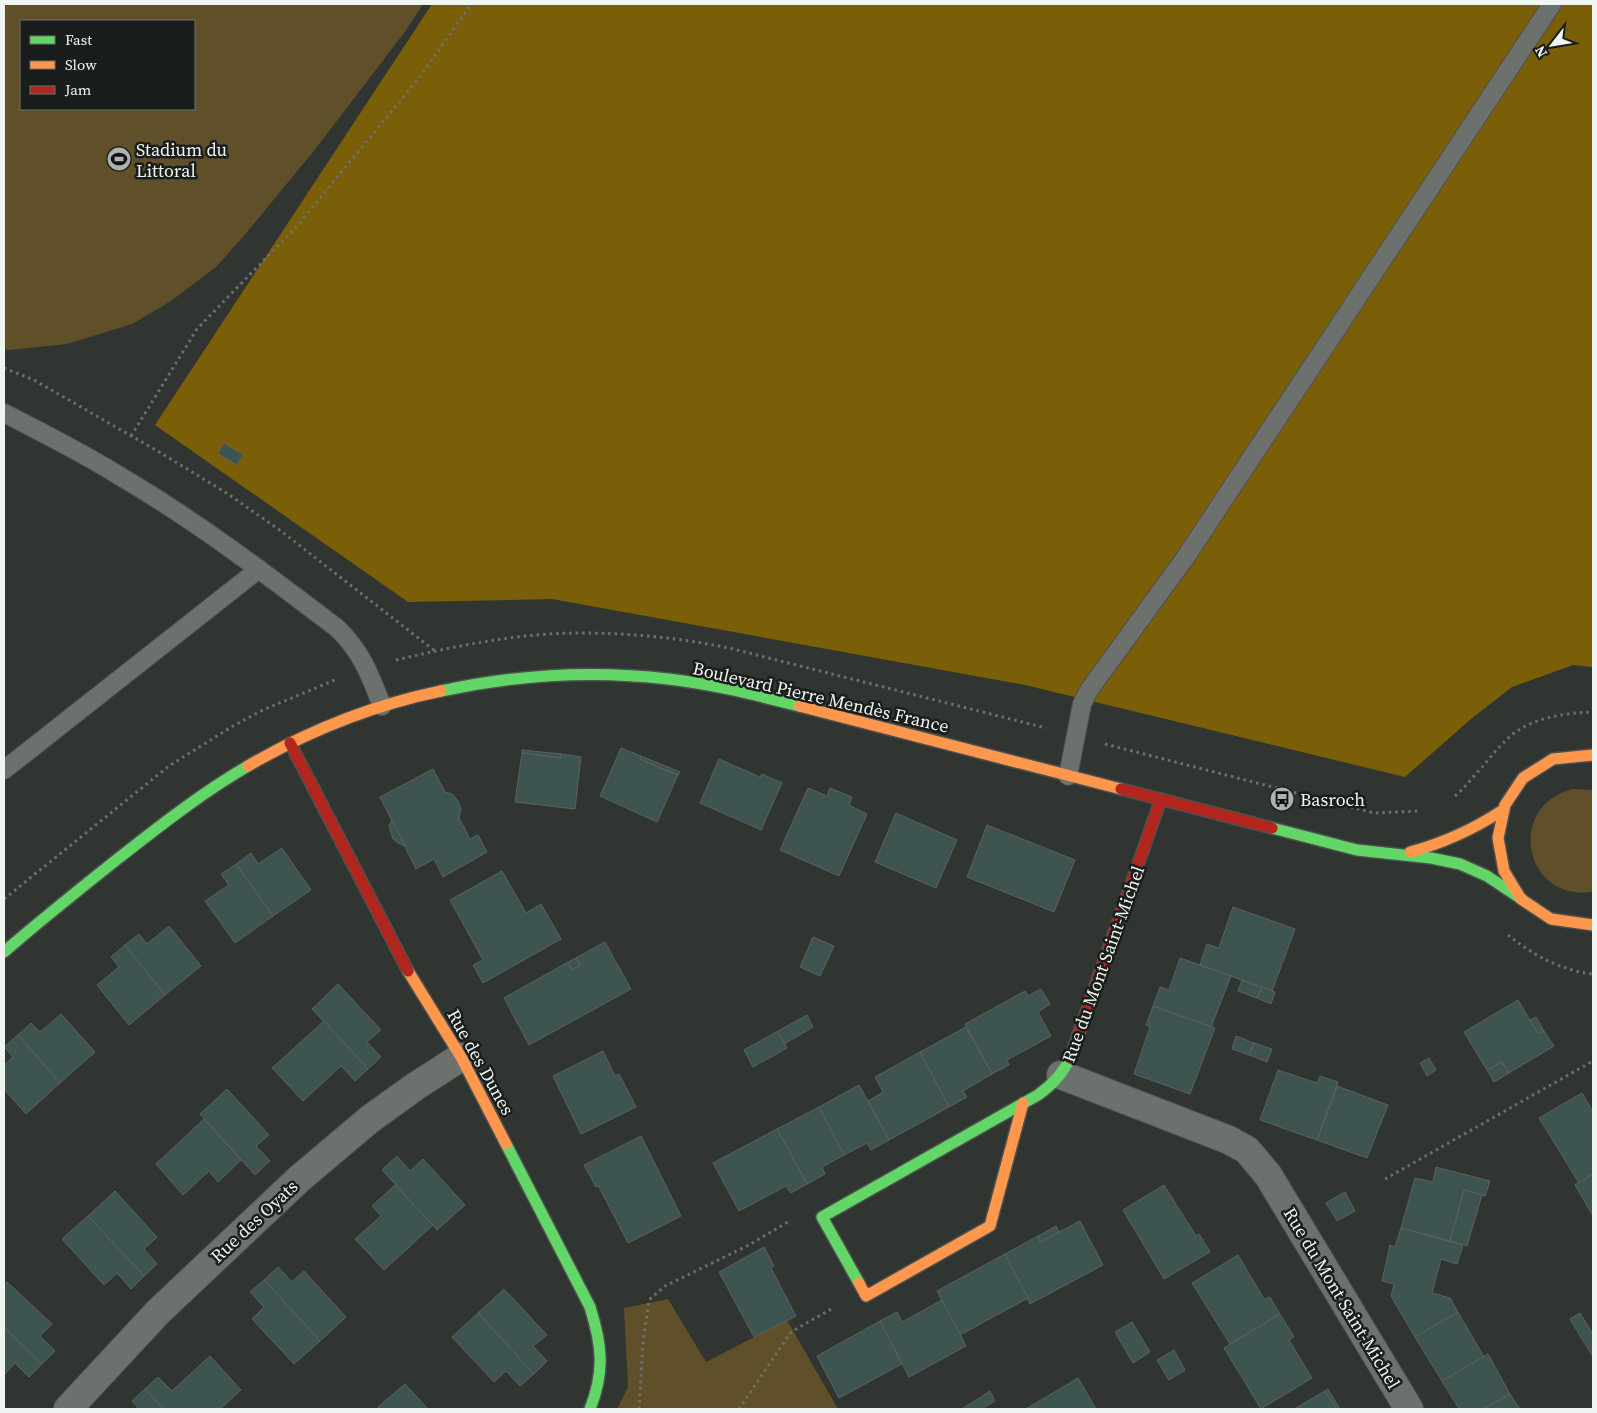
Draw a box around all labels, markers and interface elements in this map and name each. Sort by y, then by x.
legend [20,20,195,110]
north arrow [1527,20,1577,70]
text: Fast [65,29,92,50]
text: N [1530,42,1552,61]
text: Slow [65,54,97,75]
text: Jam [64,79,92,100]
place label: Stadium du Littoral [136,137,227,183]
sports icon: Stadium du Littoral [106,146,132,172]
street label: Boulevard Pierre Mendès France [690,655,952,739]
bus stop icon: Basroch [1269,786,1295,812]
place label: Basroch [1300,787,1365,812]
street label: Rue du Mont Saint-Michel [1056,862,1150,1066]
street label: Rue des Dunes [442,1004,521,1120]
street label: Rue des Oyats [205,1174,303,1268]
street label: Rue du Mont Saint-Michel [1278,1203,1406,1393]

